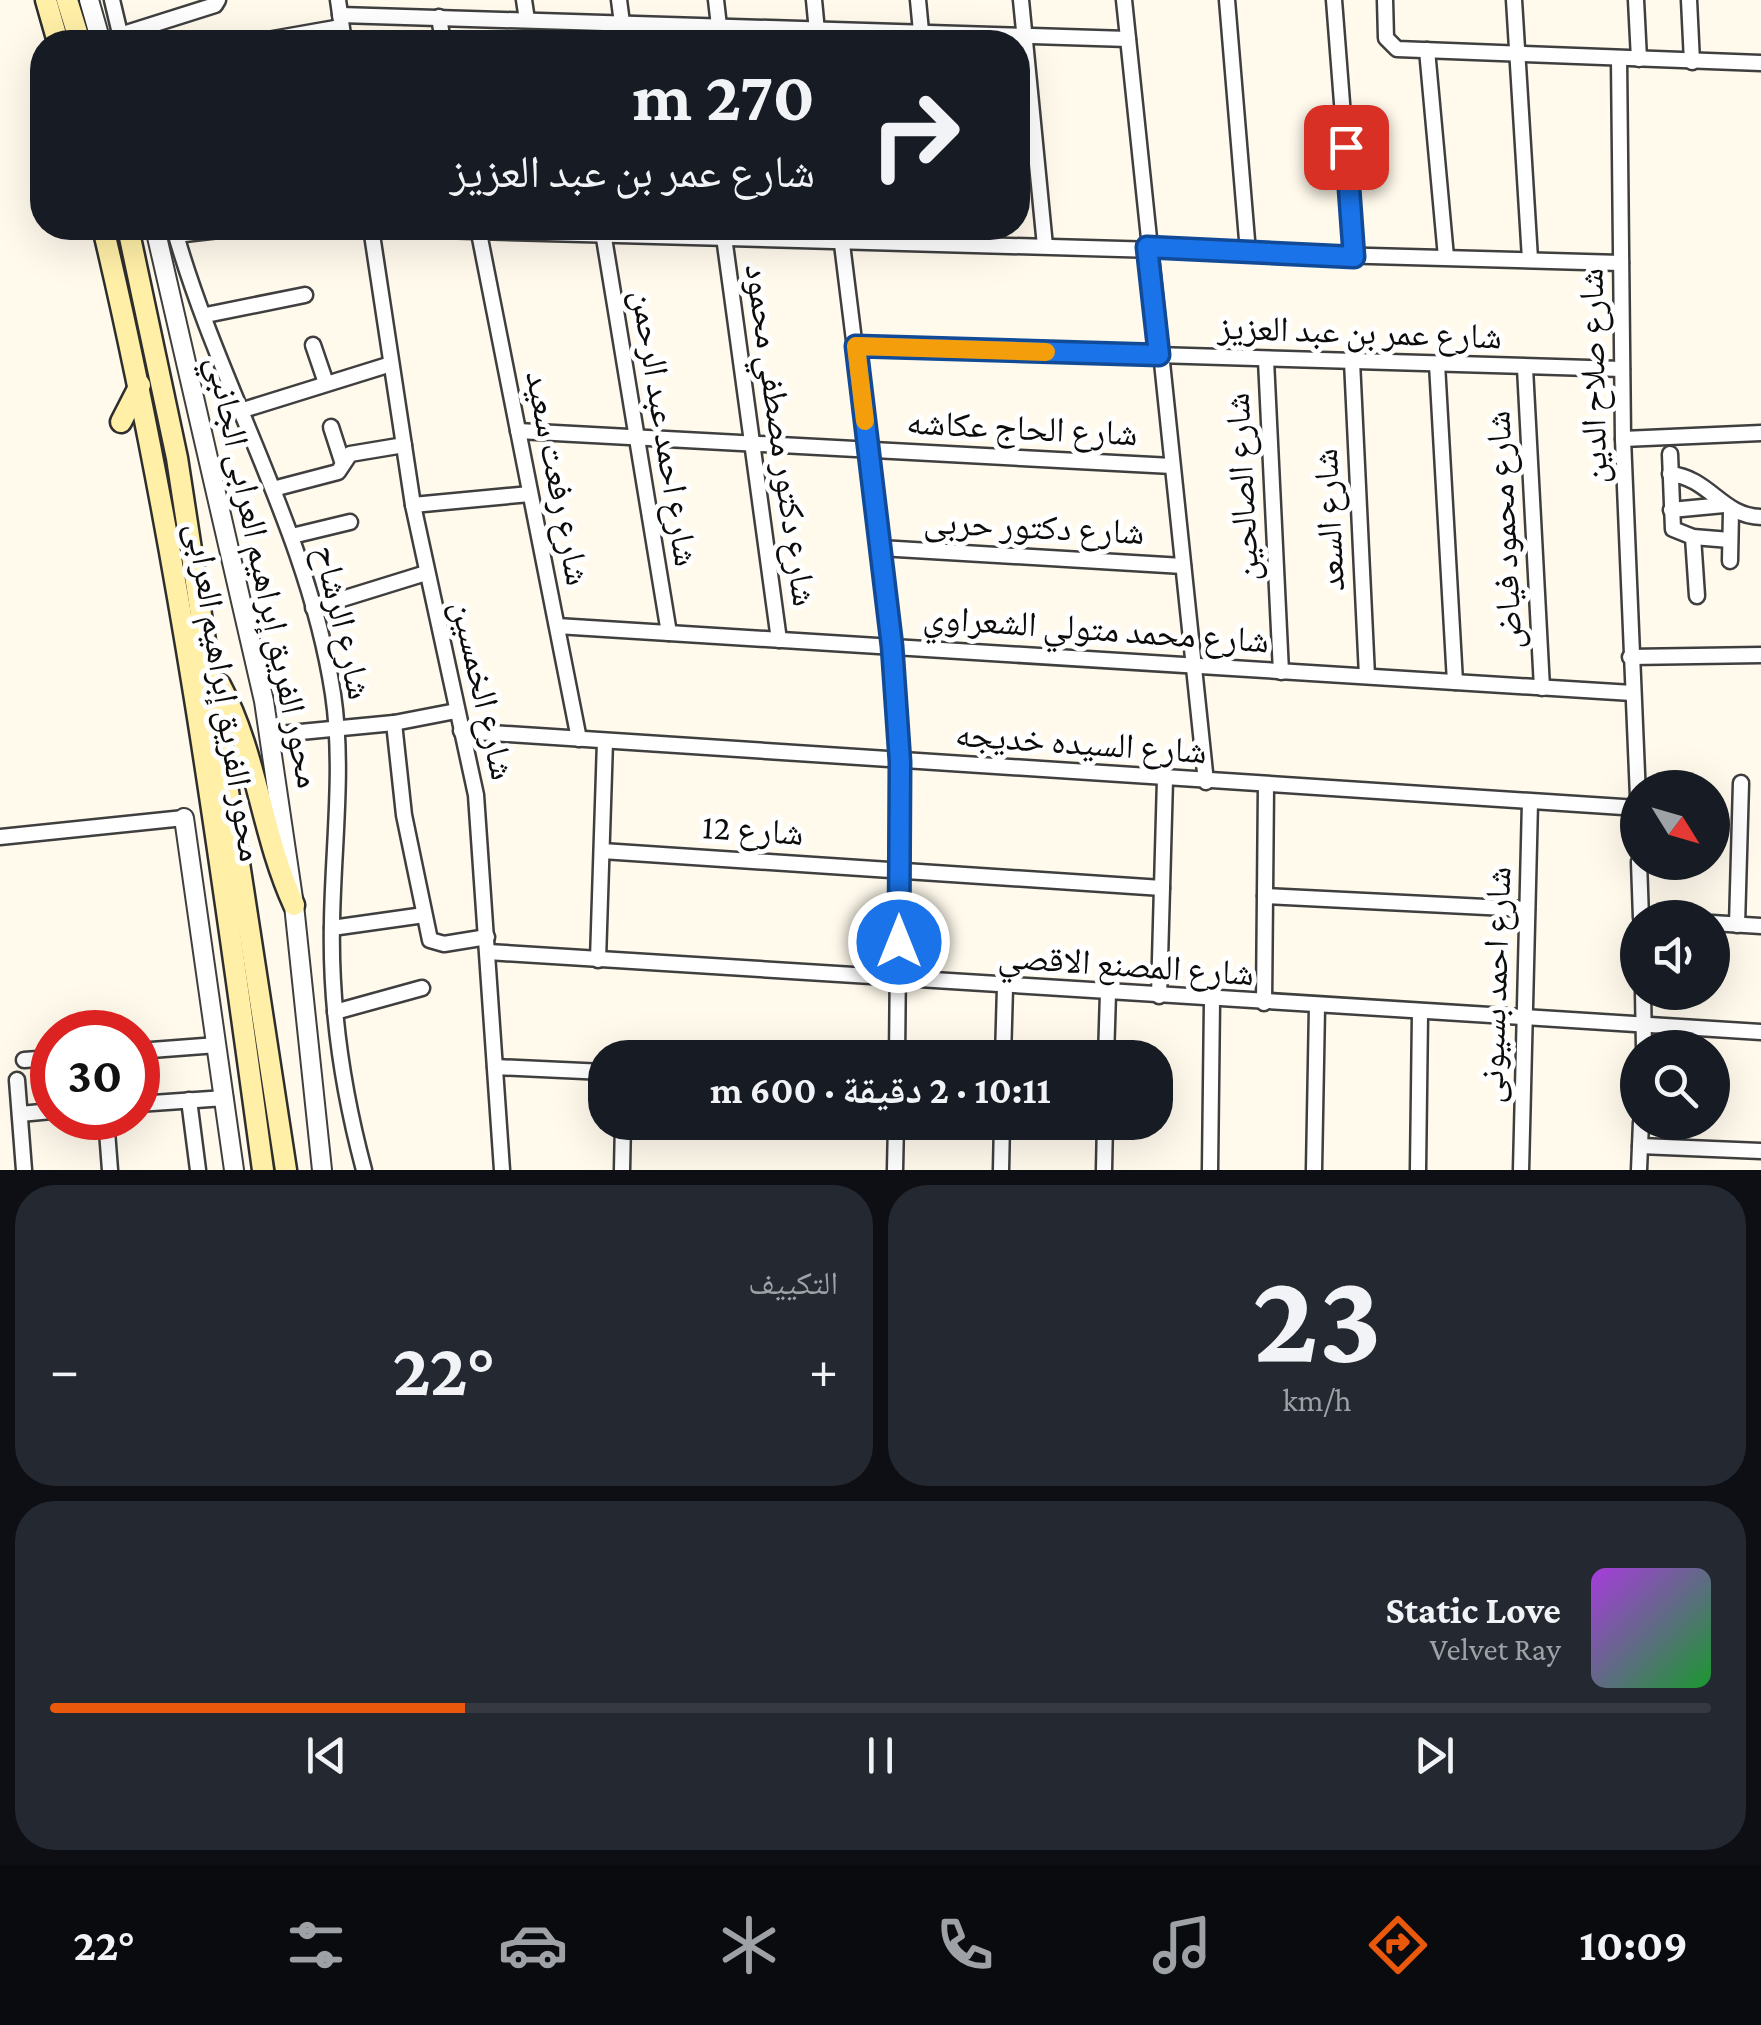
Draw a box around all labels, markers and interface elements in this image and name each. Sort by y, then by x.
text: 270 m [633,57,815,135]
icon: right [850,70,980,200]
pin [1304,105,1389,190]
icon: arrive [1319,120,1374,175]
text: شارع عمر بن عبد العزيز [450,147,815,197]
street label: شارع دكتور مصطفي محمود [730,261,824,610]
street label: شارع صلاح الدين [1572,268,1616,484]
street label: شارع احمد عبد الرحمن [622,287,706,569]
street label: شارع عمر بن عبد العزيز [1216,308,1503,358]
street label: محور الفريق إبراهيم العرابى الجانبي [198,352,330,792]
street label: شارع رفعت سعيد [516,367,598,589]
street label: شارع الصالحين [1218,392,1268,582]
street label: شارع الحاج عكاشه [905,402,1139,456]
street label: شارع محمود فياض [1478,410,1532,650]
street label: شارع السعد [1306,447,1354,592]
street label: شارع دكتور حربى [922,502,1145,554]
street label: محور الفريق إبراهيم العرابى [177,520,273,864]
street label: شارع الرشاح [304,541,380,703]
street label: شارع الخمسين [441,597,523,784]
street label: شارع محمد متولي الشعراوي [921,597,1270,668]
street label: شارع السيده خديجه [954,715,1208,773]
north arrow [1620,770,1730,880]
map controls [1620,770,1730,1140]
street label: شارع 12 [701,807,805,855]
street label: شارع احمد بسيونى [1471,866,1521,1104]
position arrow [847,890,951,994]
button: sound [1620,900,1730,1010]
street label: شارع المصنع الاقصي [996,937,1255,1001]
speed limit sign: 30 [30,1010,160,1140]
button: search [1620,1030,1730,1140]
text: 10:11 · 2 دقيقة · 600 m [710,1069,1051,1111]
text: 23 [1252,1244,1382,1389]
text: التكييف [748,1265,838,1301]
text: 22° [392,1328,496,1411]
text: − [50,1339,79,1400]
text: + [809,1339,838,1400]
text: km/h [1283,1382,1352,1418]
text: Static Love [1385,1589,1561,1631]
text: Velvet Ray [1430,1631,1561,1667]
icon: previous [299,1728,354,1783]
icon: pause [853,1728,908,1783]
icon: next [1407,1728,1462,1783]
icon: filters [281,1910,351,1980]
icon: car [498,1910,568,1980]
icon: climate [714,1910,784,1980]
icon: phone [930,1910,1000,1980]
icon: music [1147,1910,1217,1980]
icon: directions [1363,1910,1433,1980]
text: 22° [73,1920,135,1970]
text: 10:09 [1579,1920,1688,1970]

